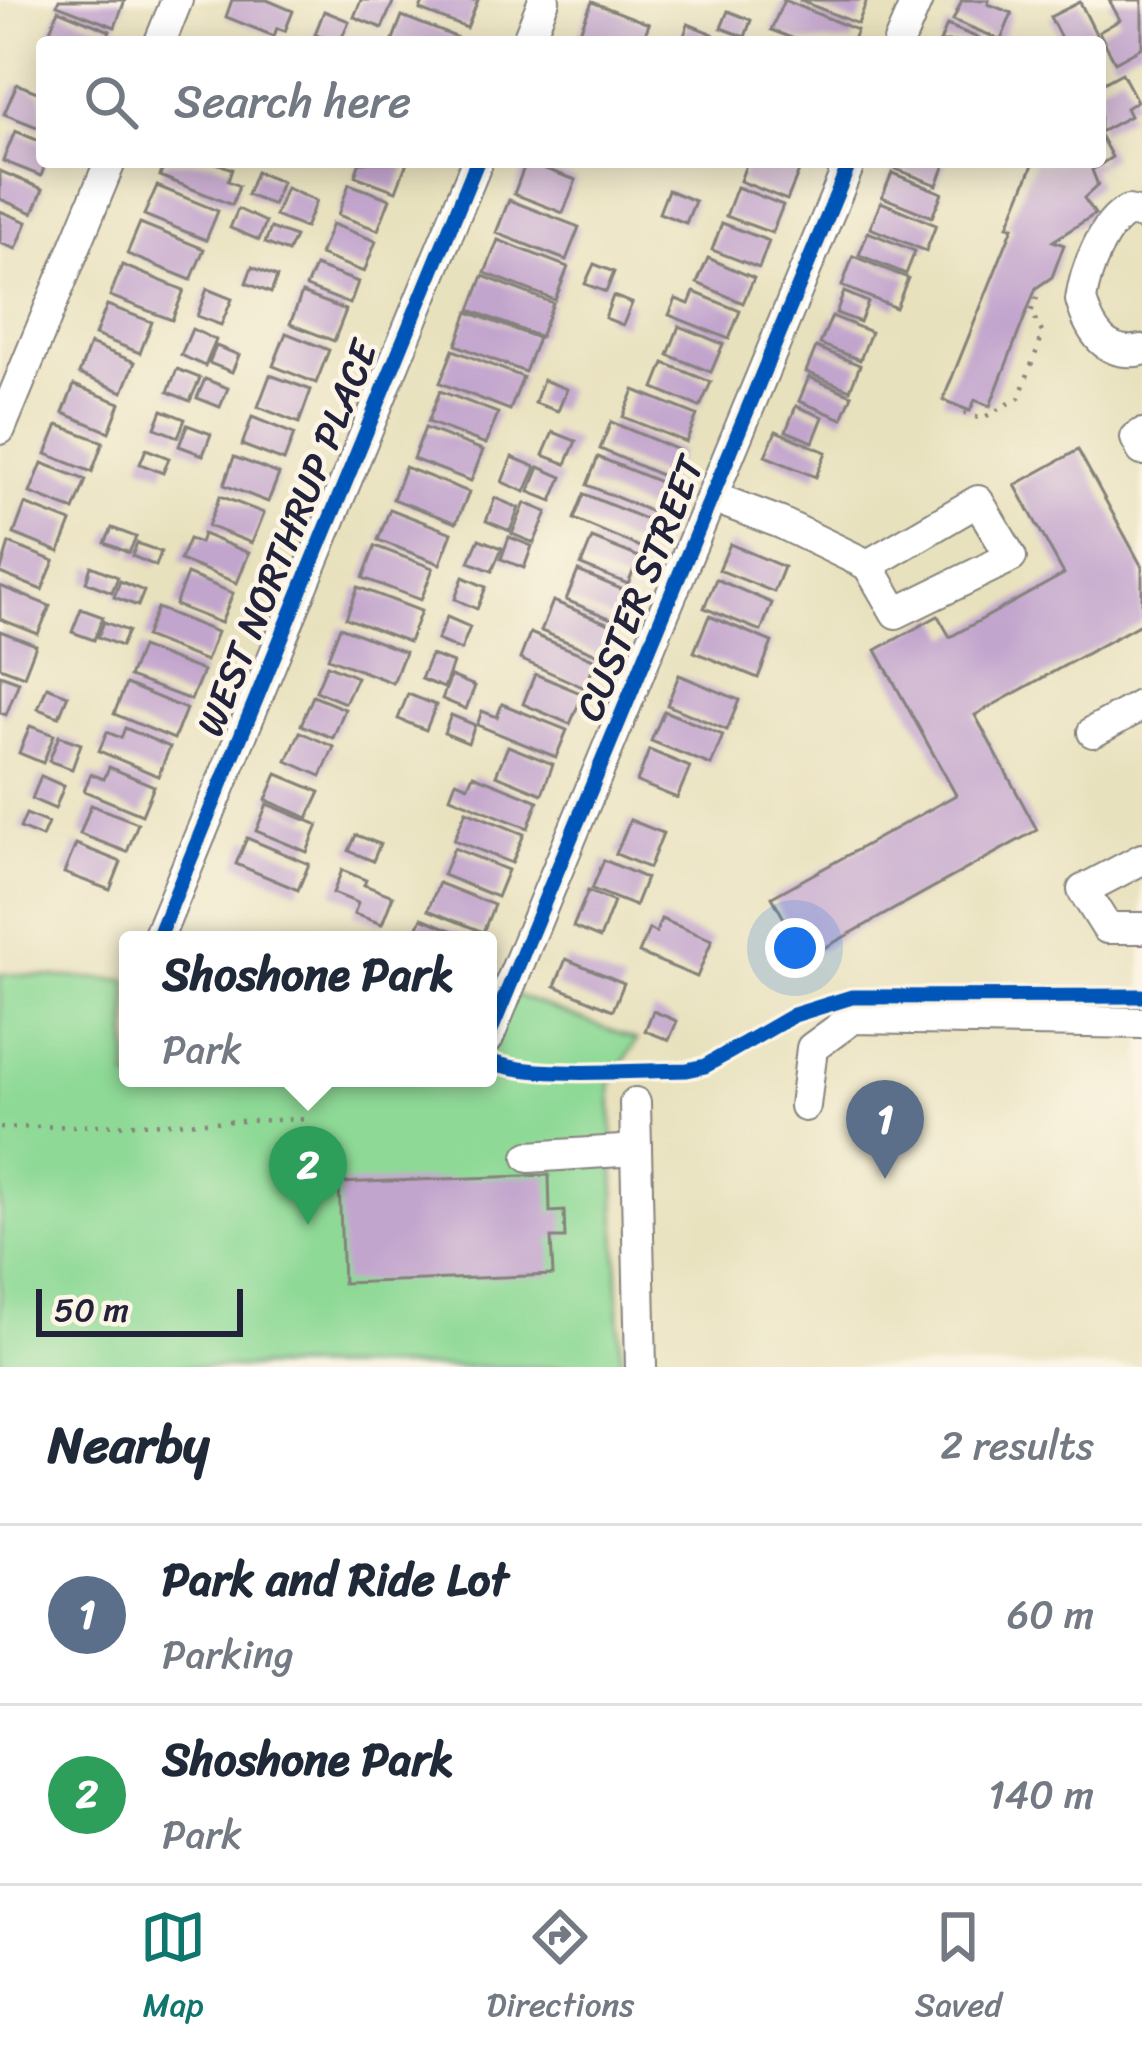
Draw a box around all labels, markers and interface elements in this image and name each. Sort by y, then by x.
search box [36,36,1106,168]
text: Search here [174,62,411,142]
icon: search [78,69,144,135]
street label: WEST NORTHRUP PLACE [175,328,398,747]
street label: CUSTER STREET [555,443,725,731]
your location [765,918,825,978]
popup [119,931,497,1087]
text: Shoshone Park [162,935,454,1015]
text: Park [162,1015,242,1084]
pin: 1 [846,1080,924,1179]
pin: 2 [269,1126,347,1225]
text: 50 m [54,1281,129,1339]
scale bar [36,1283,243,1336]
text: Nearby [48,1400,209,1490]
text: 2 results [940,1411,1094,1480]
text: Park and Ride Lot [162,1540,508,1620]
text: 1 [79,1580,95,1649]
text: 60 m [1007,1580,1094,1649]
text: Parking [162,1620,294,1689]
text: Shoshone Park [162,1720,454,1800]
text: 2 [76,1760,98,1829]
text: 140 m [988,1760,1094,1829]
text: Park [162,1800,242,1869]
tab: Map [140,1904,206,2034]
tab: Directions [487,1904,634,2034]
tab: Saved [915,1904,1002,2034]

